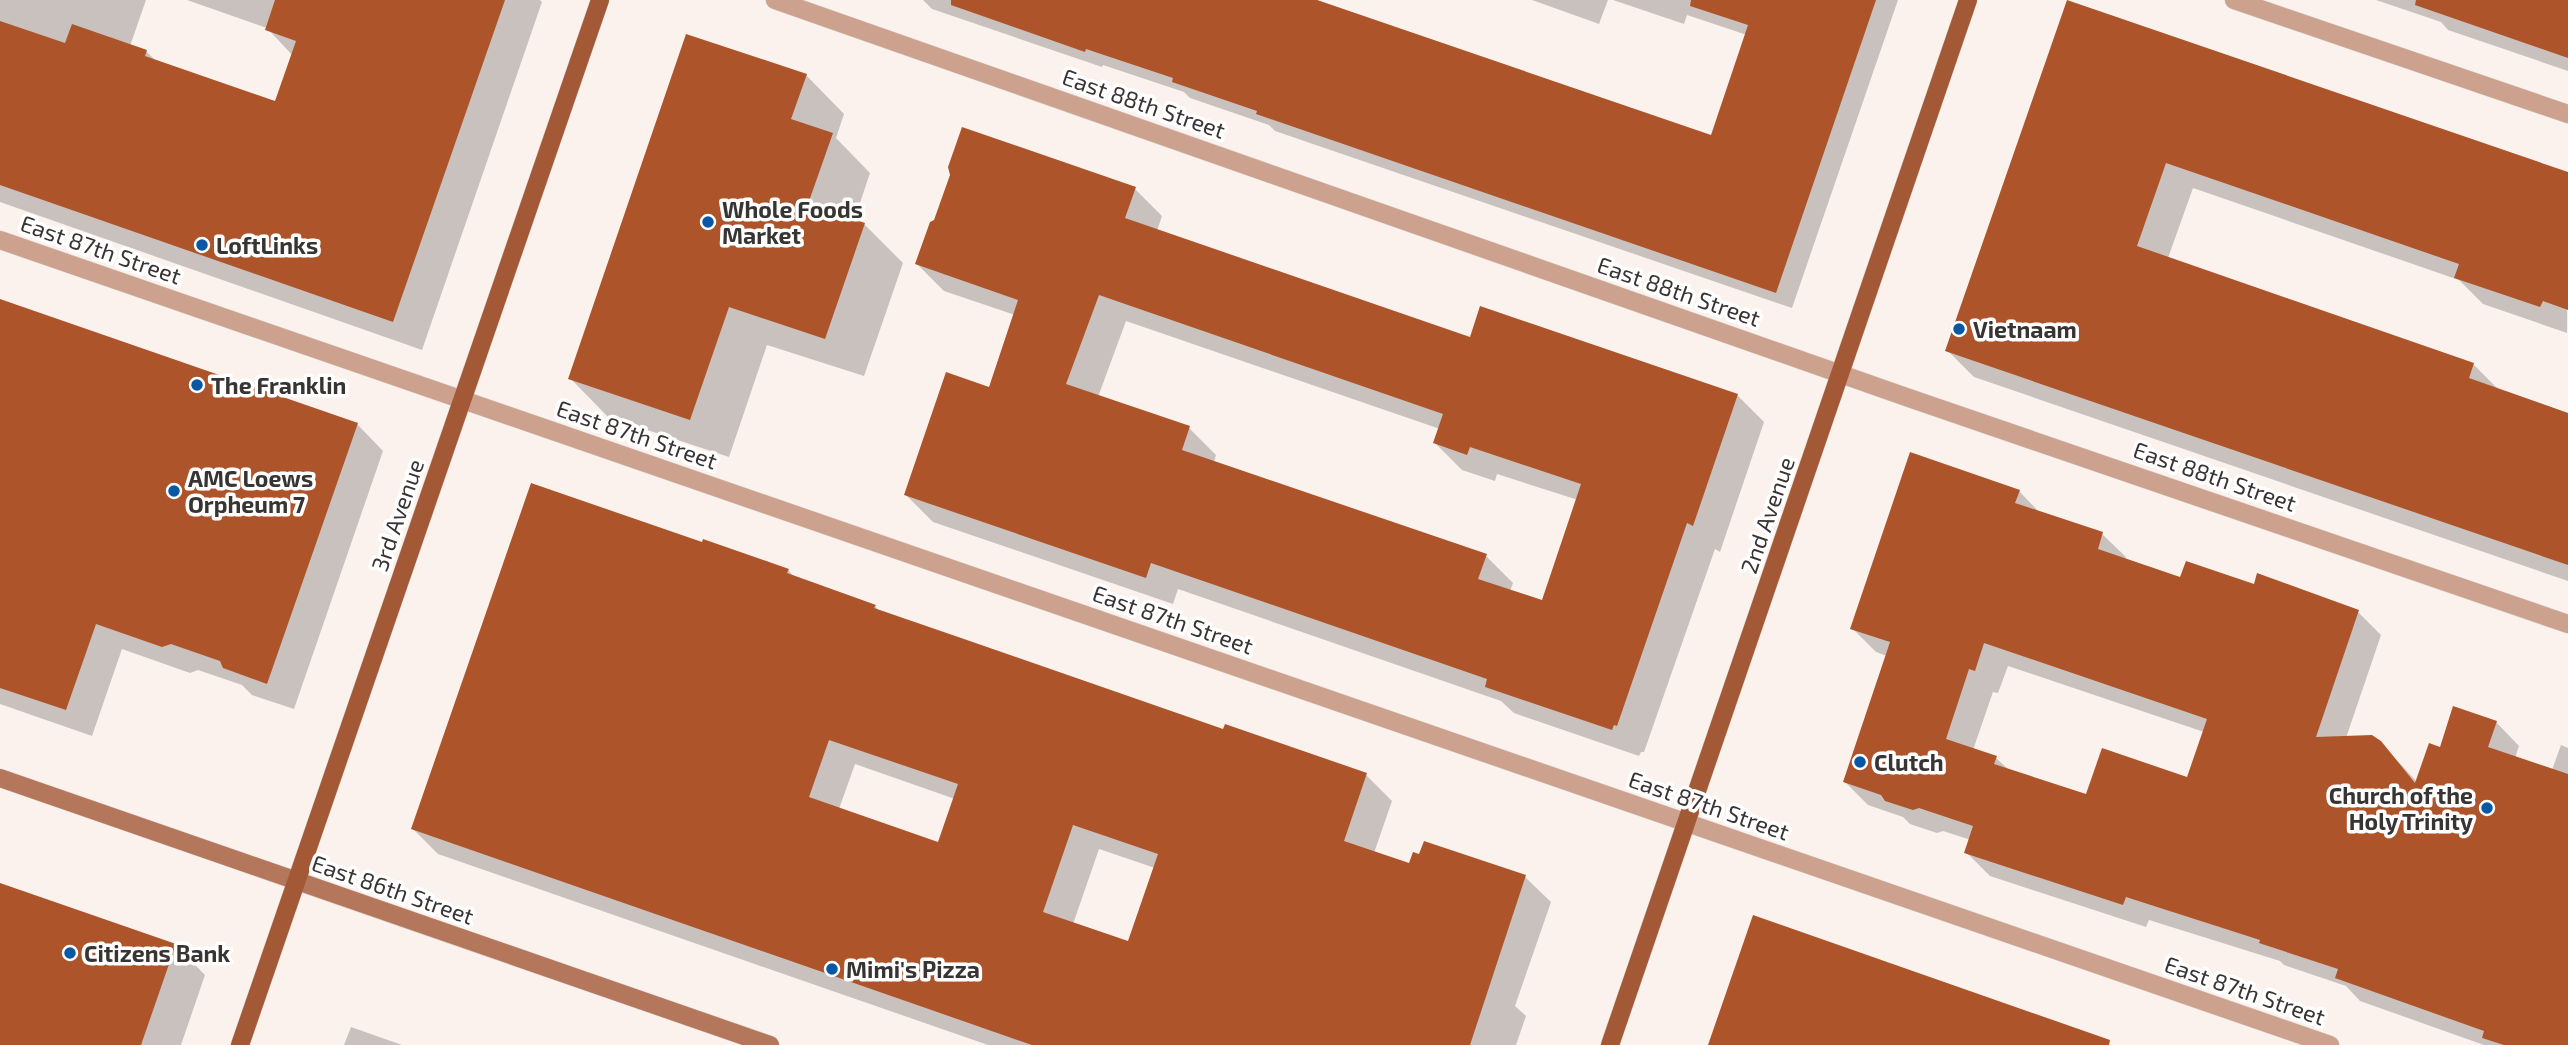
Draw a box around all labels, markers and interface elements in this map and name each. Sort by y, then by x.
street label: East 88th Street [1059,62,1229,144]
place label: Whole Foods Market [722,195,863,249]
street label: East 87th Street [17,208,185,290]
marker: Whole Foods Market [700,214,716,230]
place label: LoftLinks [216,231,318,259]
marker: LoftLinks [194,237,210,253]
street label: East 88th Street [1594,250,1764,332]
place label: Vietnaam [1973,315,2077,343]
marker: Vietnaam [1951,321,1967,337]
place label: The Franklin [211,371,346,399]
marker: The Franklin [189,377,205,393]
street label: East 87th Street [553,393,721,475]
street label: East 88th Street [2130,435,2300,517]
street label: 2nd Avenue [1734,453,1800,577]
street label: 3rd Avenue [365,455,429,575]
place label: AMC Loews Orpheum 7 [188,464,313,518]
marker: AMC Loews Orpheum 7 [166,483,182,499]
street label: East 87th Street [1089,578,1257,660]
place label: Clutch [1874,748,1944,776]
marker: Clutch [1852,754,1868,770]
street label: East 87th Street [1625,764,1793,846]
place label: Church of the Holy Trinity [2329,781,2473,835]
marker: Church of the Holy Trinity [2479,800,2495,816]
street label: East 86th Street [308,848,478,930]
place label: Citizens Bank [84,939,230,967]
marker: Citizens Bank [62,945,78,961]
street label: East 87th Street [2161,949,2329,1031]
place label: Mimi's Pizza [846,955,980,983]
marker: Mimi's Pizza [824,961,840,977]

